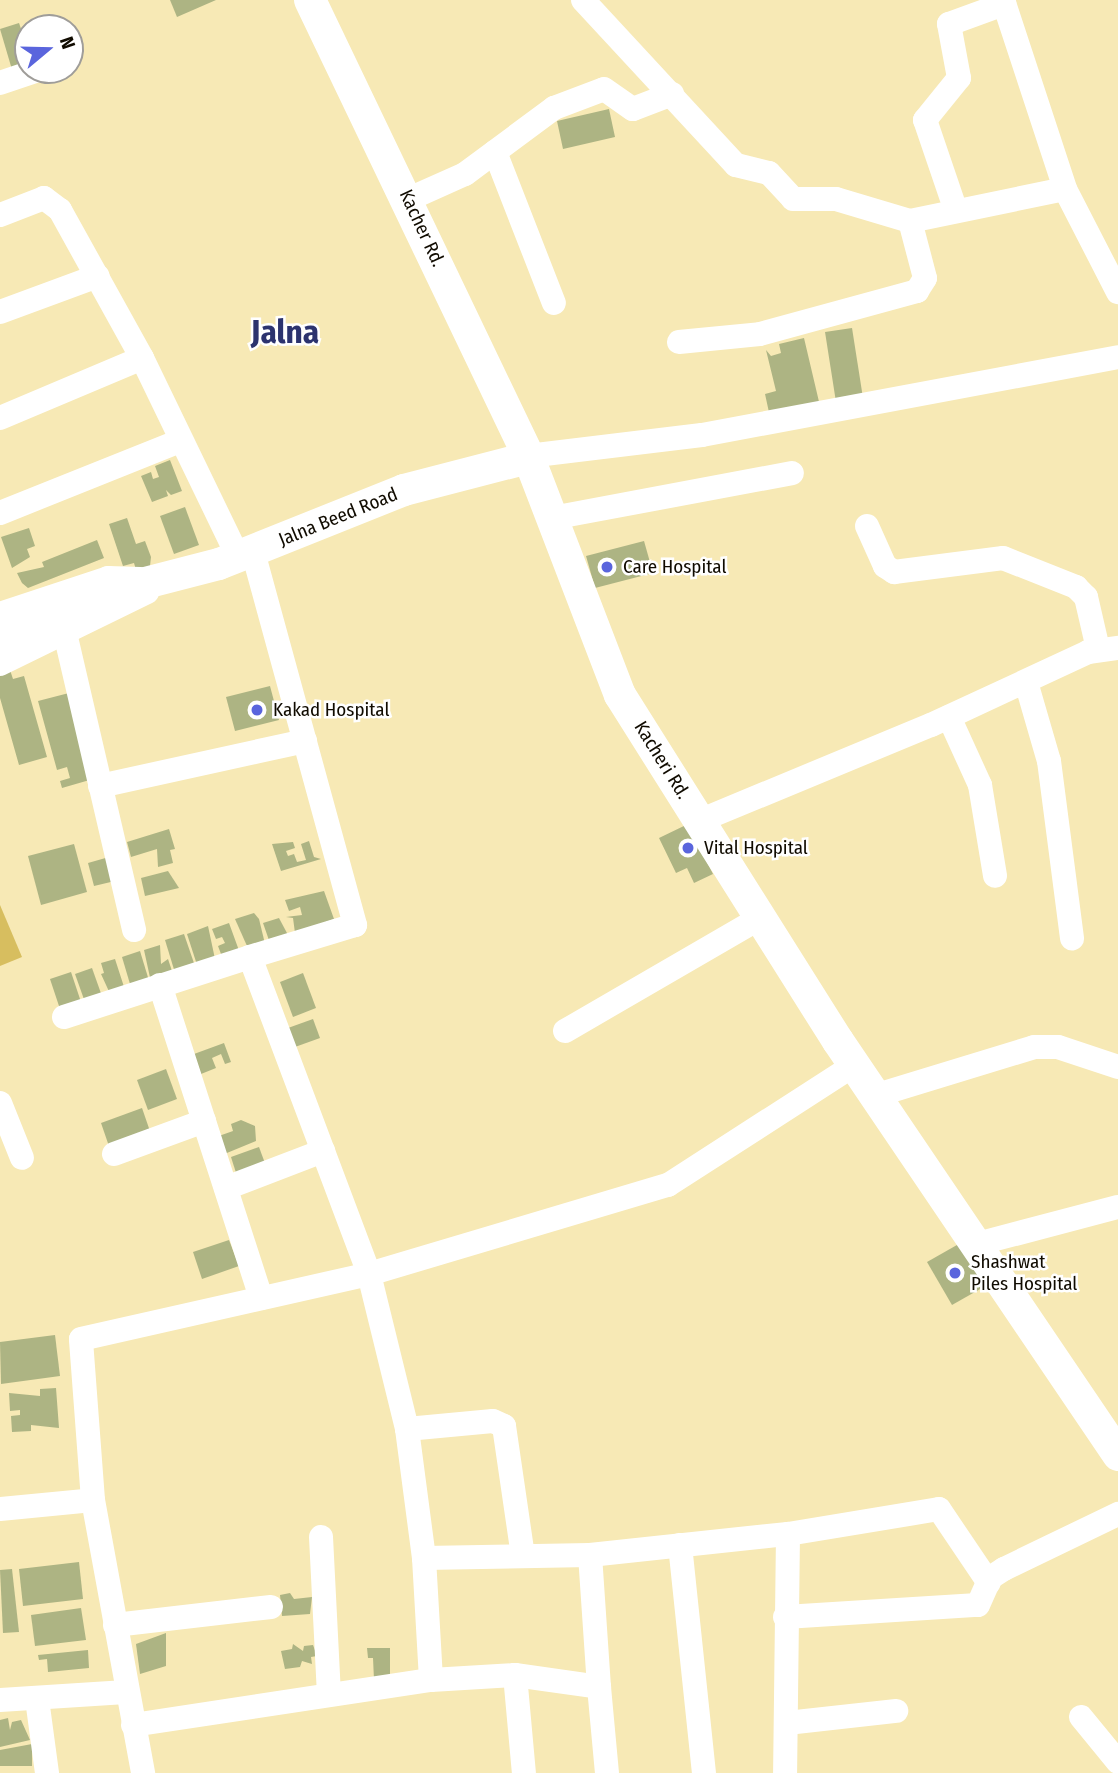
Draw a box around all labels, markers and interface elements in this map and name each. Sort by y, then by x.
north arrow [14,14,84,84]
text: N [55,34,80,52]
street label: Kacher Rd. [394,186,450,270]
district label: Jalna [251,313,319,353]
street label: Jalna Beed Road [275,483,401,551]
place label: Care Hospital [623,556,726,578]
marker: Care Hospital [597,557,617,577]
place label: Kakad Hospital [273,699,389,721]
marker: Kakad Hospital [247,700,267,720]
street label: Kacheri Rd. [629,717,695,803]
place label: Vital Hospital [704,837,808,859]
marker: Vital Hospital [678,838,698,858]
place label: Shashwat Piles Hospital [971,1251,1077,1295]
marker: Shashwat Piles Hospital [945,1263,965,1283]

